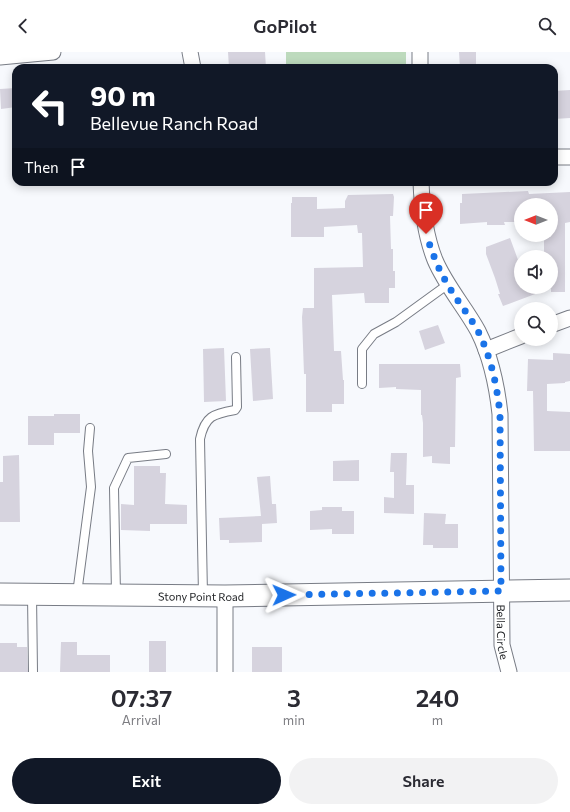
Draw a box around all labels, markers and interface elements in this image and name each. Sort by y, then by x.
icon: back [12,15,34,37]
text: GoPilot [253,15,317,37]
icon: search [536,15,558,37]
text: 90 m [90,78,156,112]
icon: left [24,80,76,132]
text: Bellevue Ranch Road [90,112,258,134]
icon: arrive [67,156,89,178]
text: Then [24,158,59,176]
pin [409,193,443,234]
north arrow [514,198,558,242]
map controls [514,198,558,346]
icon: arrive [415,199,437,221]
button: sound [514,250,558,294]
button: search [514,302,558,346]
position arrow [263,574,305,616]
street label: Stony Point Road [158,589,244,603]
street label: Bella Circle [495,604,512,661]
text: 07:37 [111,683,172,712]
text: 3 [287,683,301,712]
text: 240 [416,683,459,712]
text: Arrival [122,712,161,728]
text: min [283,712,305,728]
text: m [432,712,443,728]
button: Exit [12,758,281,804]
button: Share [289,758,558,804]

